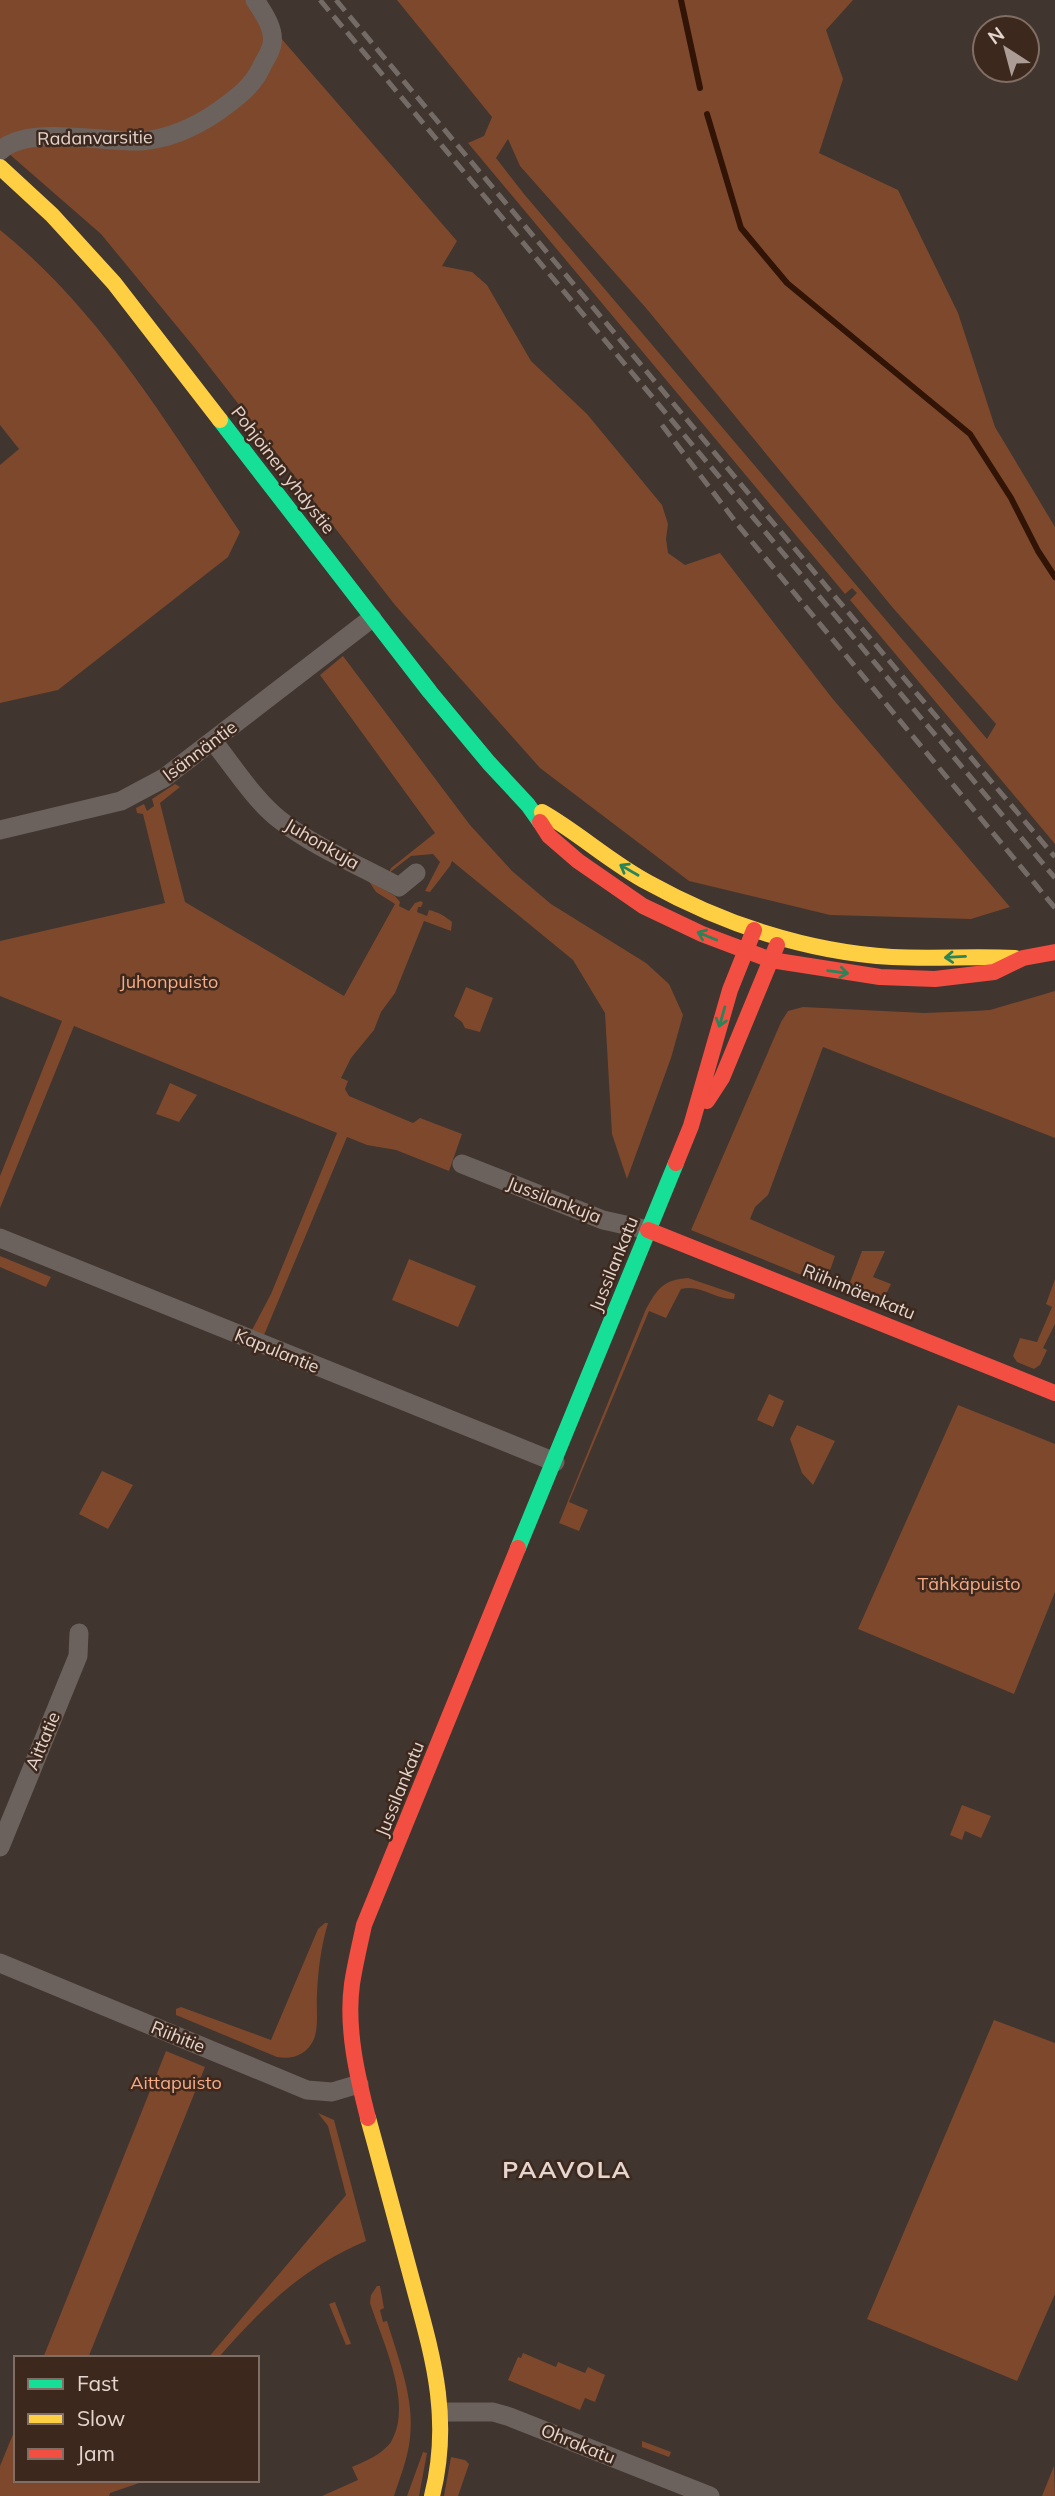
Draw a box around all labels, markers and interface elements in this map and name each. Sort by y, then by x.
north arrow [971,14,1041,84]
text: N [983,21,1009,49]
street label: Radanvarsitie [37,125,153,150]
street label: Pohjoinen yhdystie [226,401,341,538]
street label: Isännäntie [158,715,241,786]
street label: Juhonkuja [281,813,364,874]
one-way arrow [619,863,639,877]
one-way arrow [697,929,718,942]
one-way arrow [944,951,967,964]
one-way arrow [826,966,849,979]
park label: Juhonpuisto [120,970,218,993]
one-way arrow [714,1006,727,1028]
street label: Jussilankuja [504,1171,604,1228]
street label: Jussilankatu [584,1213,643,1315]
street label: Riihimäenkatu [799,1258,919,1325]
street label: Kapulantie [231,1323,323,1378]
park label: Tähkäpuisto [917,1572,1021,1595]
street label: Aittatie [20,1708,65,1773]
street label: Jussilankatu [370,1738,429,1840]
street label: Riihitie [148,2015,209,2058]
park label: Aittapuisto [130,2071,222,2094]
district label: PAAVOLA [502,2154,632,2184]
legend [14,2356,259,2482]
text: Fast [77,2370,119,2396]
text: Slow [77,2405,125,2431]
street label: Ohrakatu [538,2418,619,2469]
text: Jam [77,2440,115,2466]

